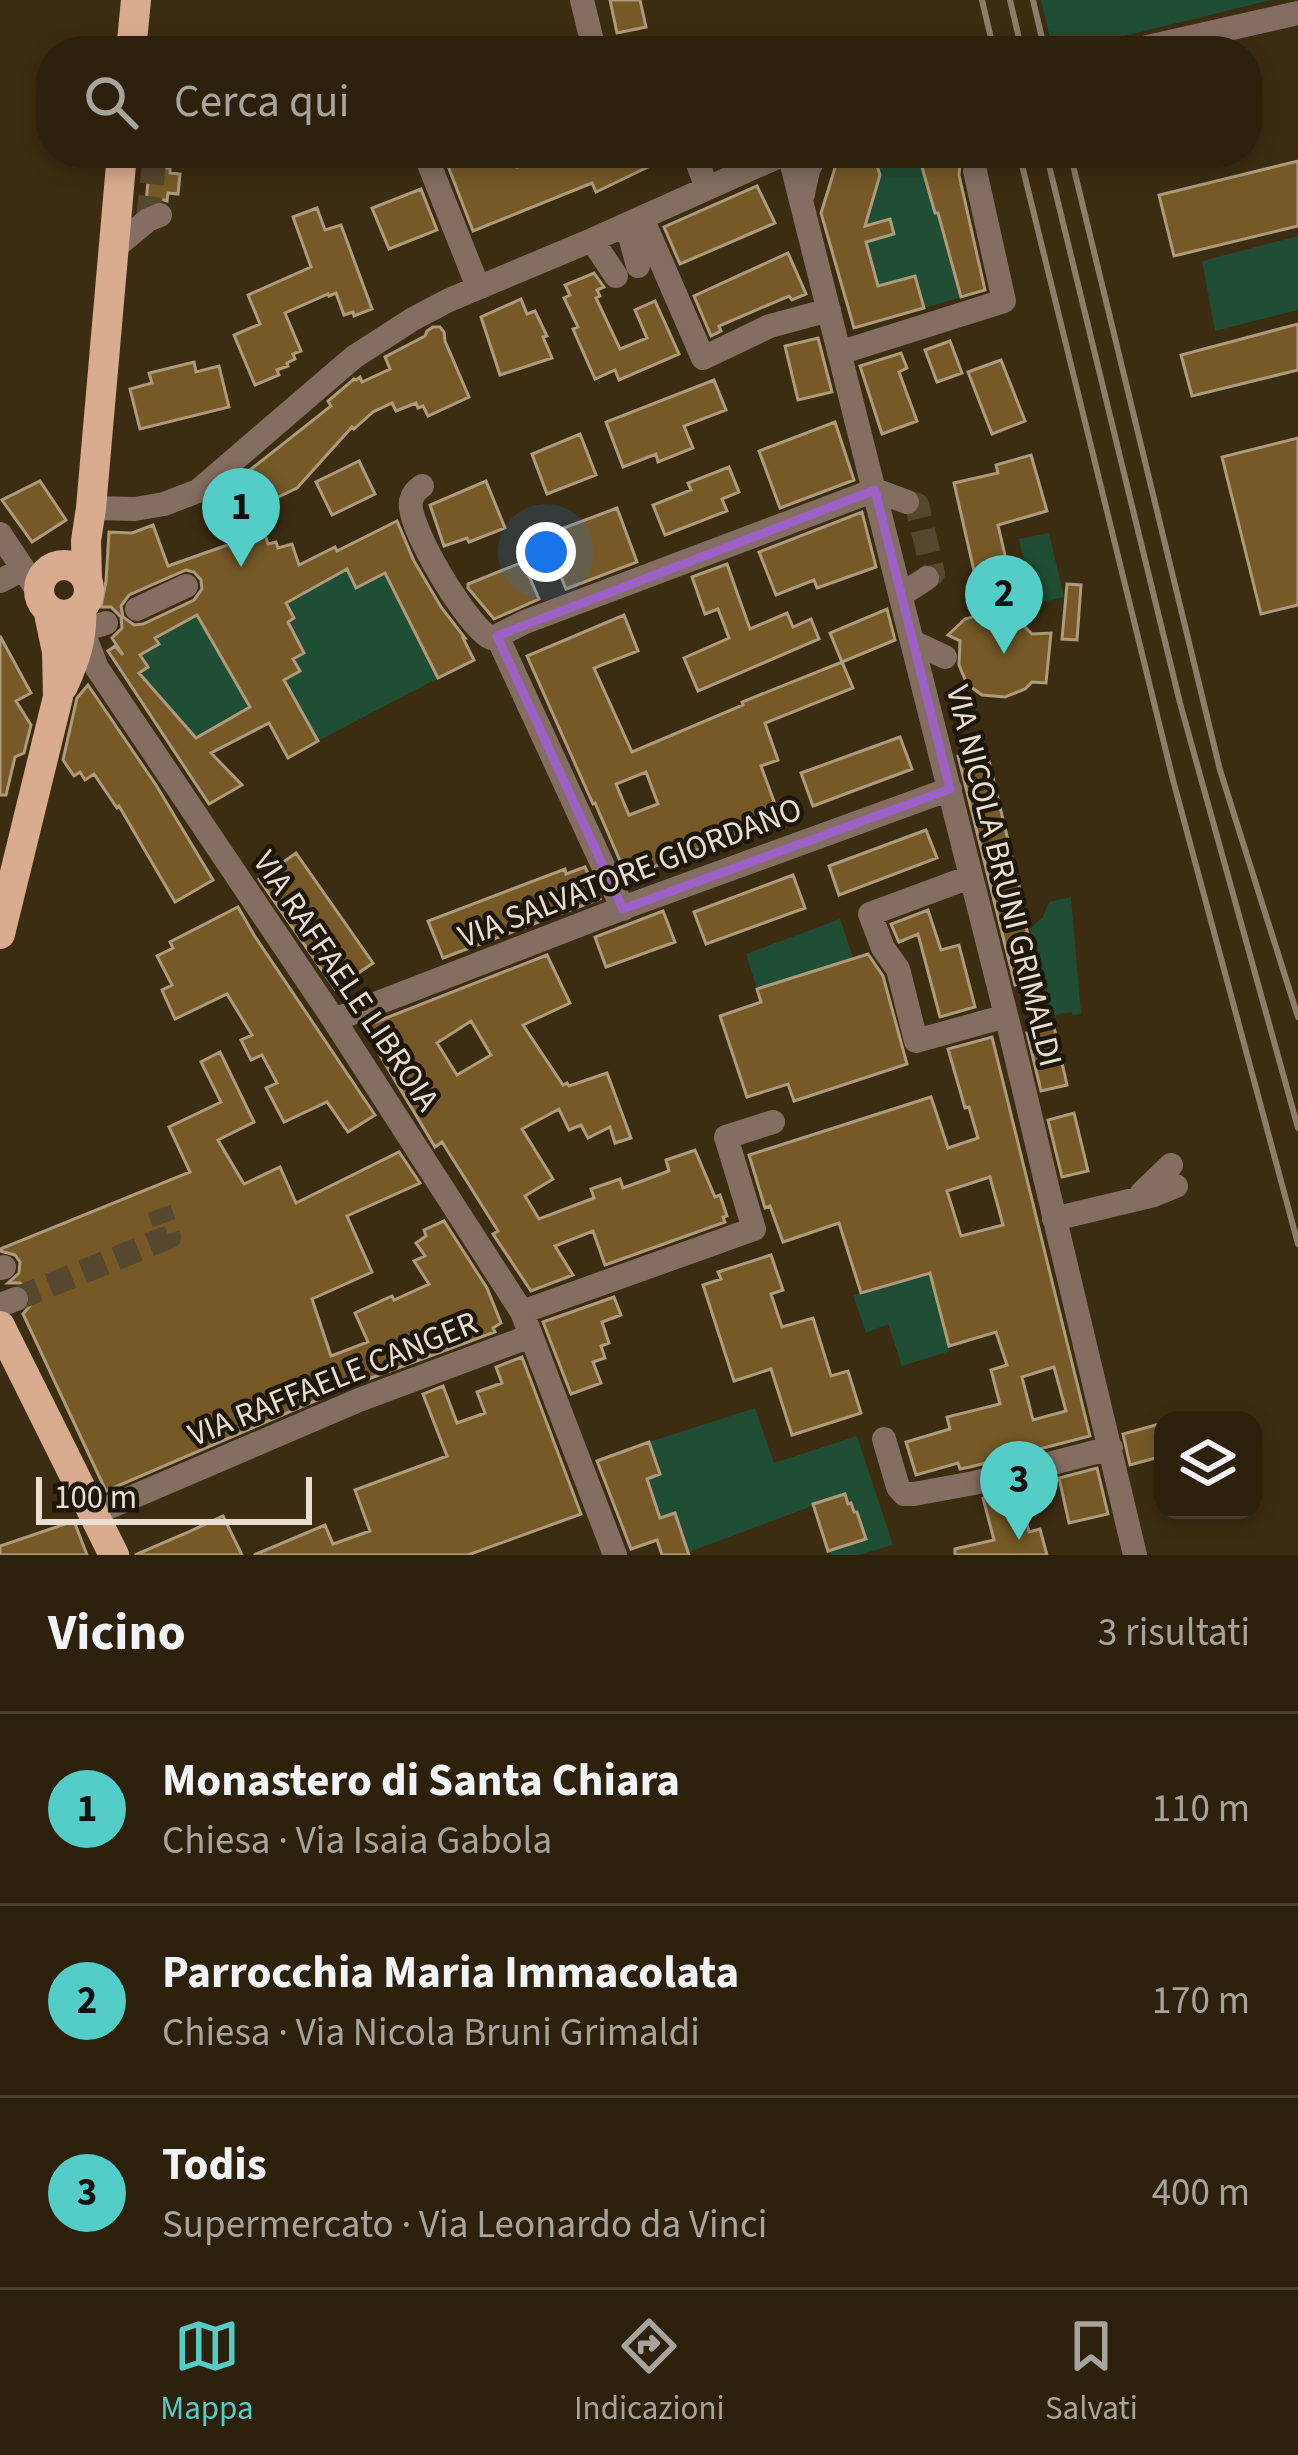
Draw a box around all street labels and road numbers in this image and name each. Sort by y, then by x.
street label: VIA NICOLA BRUNI GRIMALDI [934,680,1074,1072]
street label: VIA SALVATORE GIORDANO [451,786,809,960]
street label: VIA RAFFAELE LIBROIA [241,841,451,1121]
street label: VIA RAFFAELE CANGER [181,1299,485,1459]

